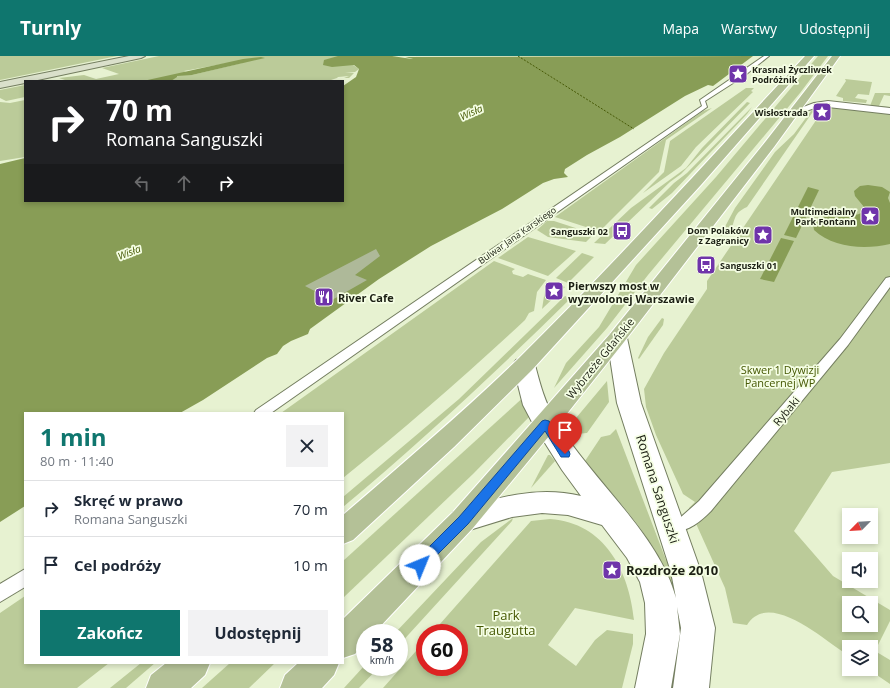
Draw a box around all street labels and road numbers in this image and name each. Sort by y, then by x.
street label: Bulwar Jana Karskiego [475,203,559,267]
street label: Wybrzeże Gdańskie [563,314,637,402]
street label: Rybaki [769,393,803,429]
street label: Romana Sanguszki [632,432,684,546]

